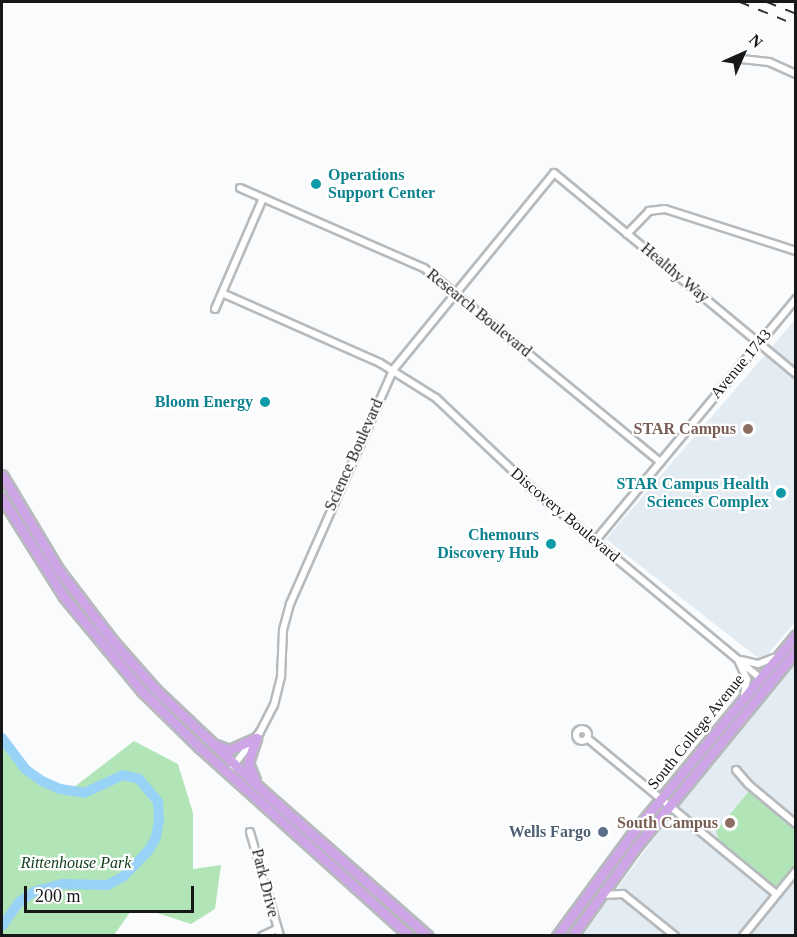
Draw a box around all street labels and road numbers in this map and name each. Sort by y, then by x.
street label: Healthy Way [637,239,713,307]
street label: Research Boulevard [423,265,535,361]
street label: Avenue 1743 [706,325,776,403]
street label: Science Boulevard [321,396,387,514]
street label: Discovery Boulevard [507,464,623,566]
street label: South College Avenue [643,670,749,794]
street label: Park Drive [247,847,283,919]

